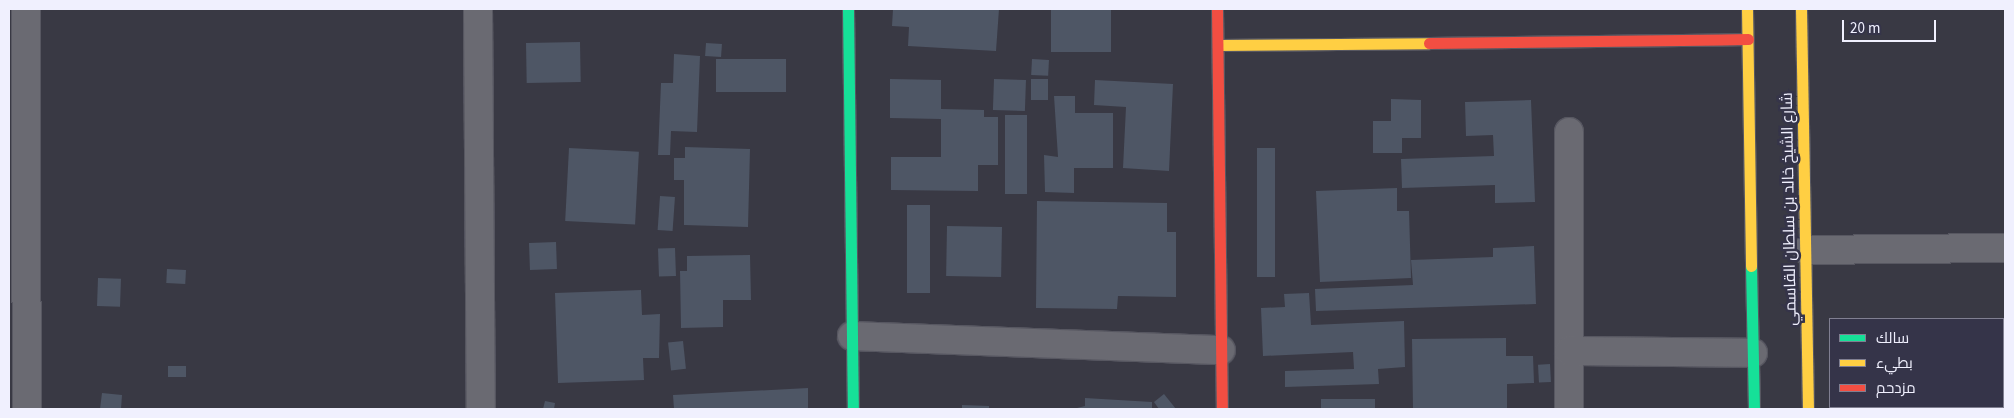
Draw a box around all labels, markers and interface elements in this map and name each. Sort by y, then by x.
scale bar [1844,10,1938,42]
text: 20 m [1850,18,1880,39]
street label: شارع الشيخ خالد بن سلطان القاسمي [1777,92,1801,326]
legend [1829,318,2004,408]
text: سالك [1876,328,1909,349]
text: بطيء [1876,353,1913,374]
text: مزدحم [1876,378,1916,399]

